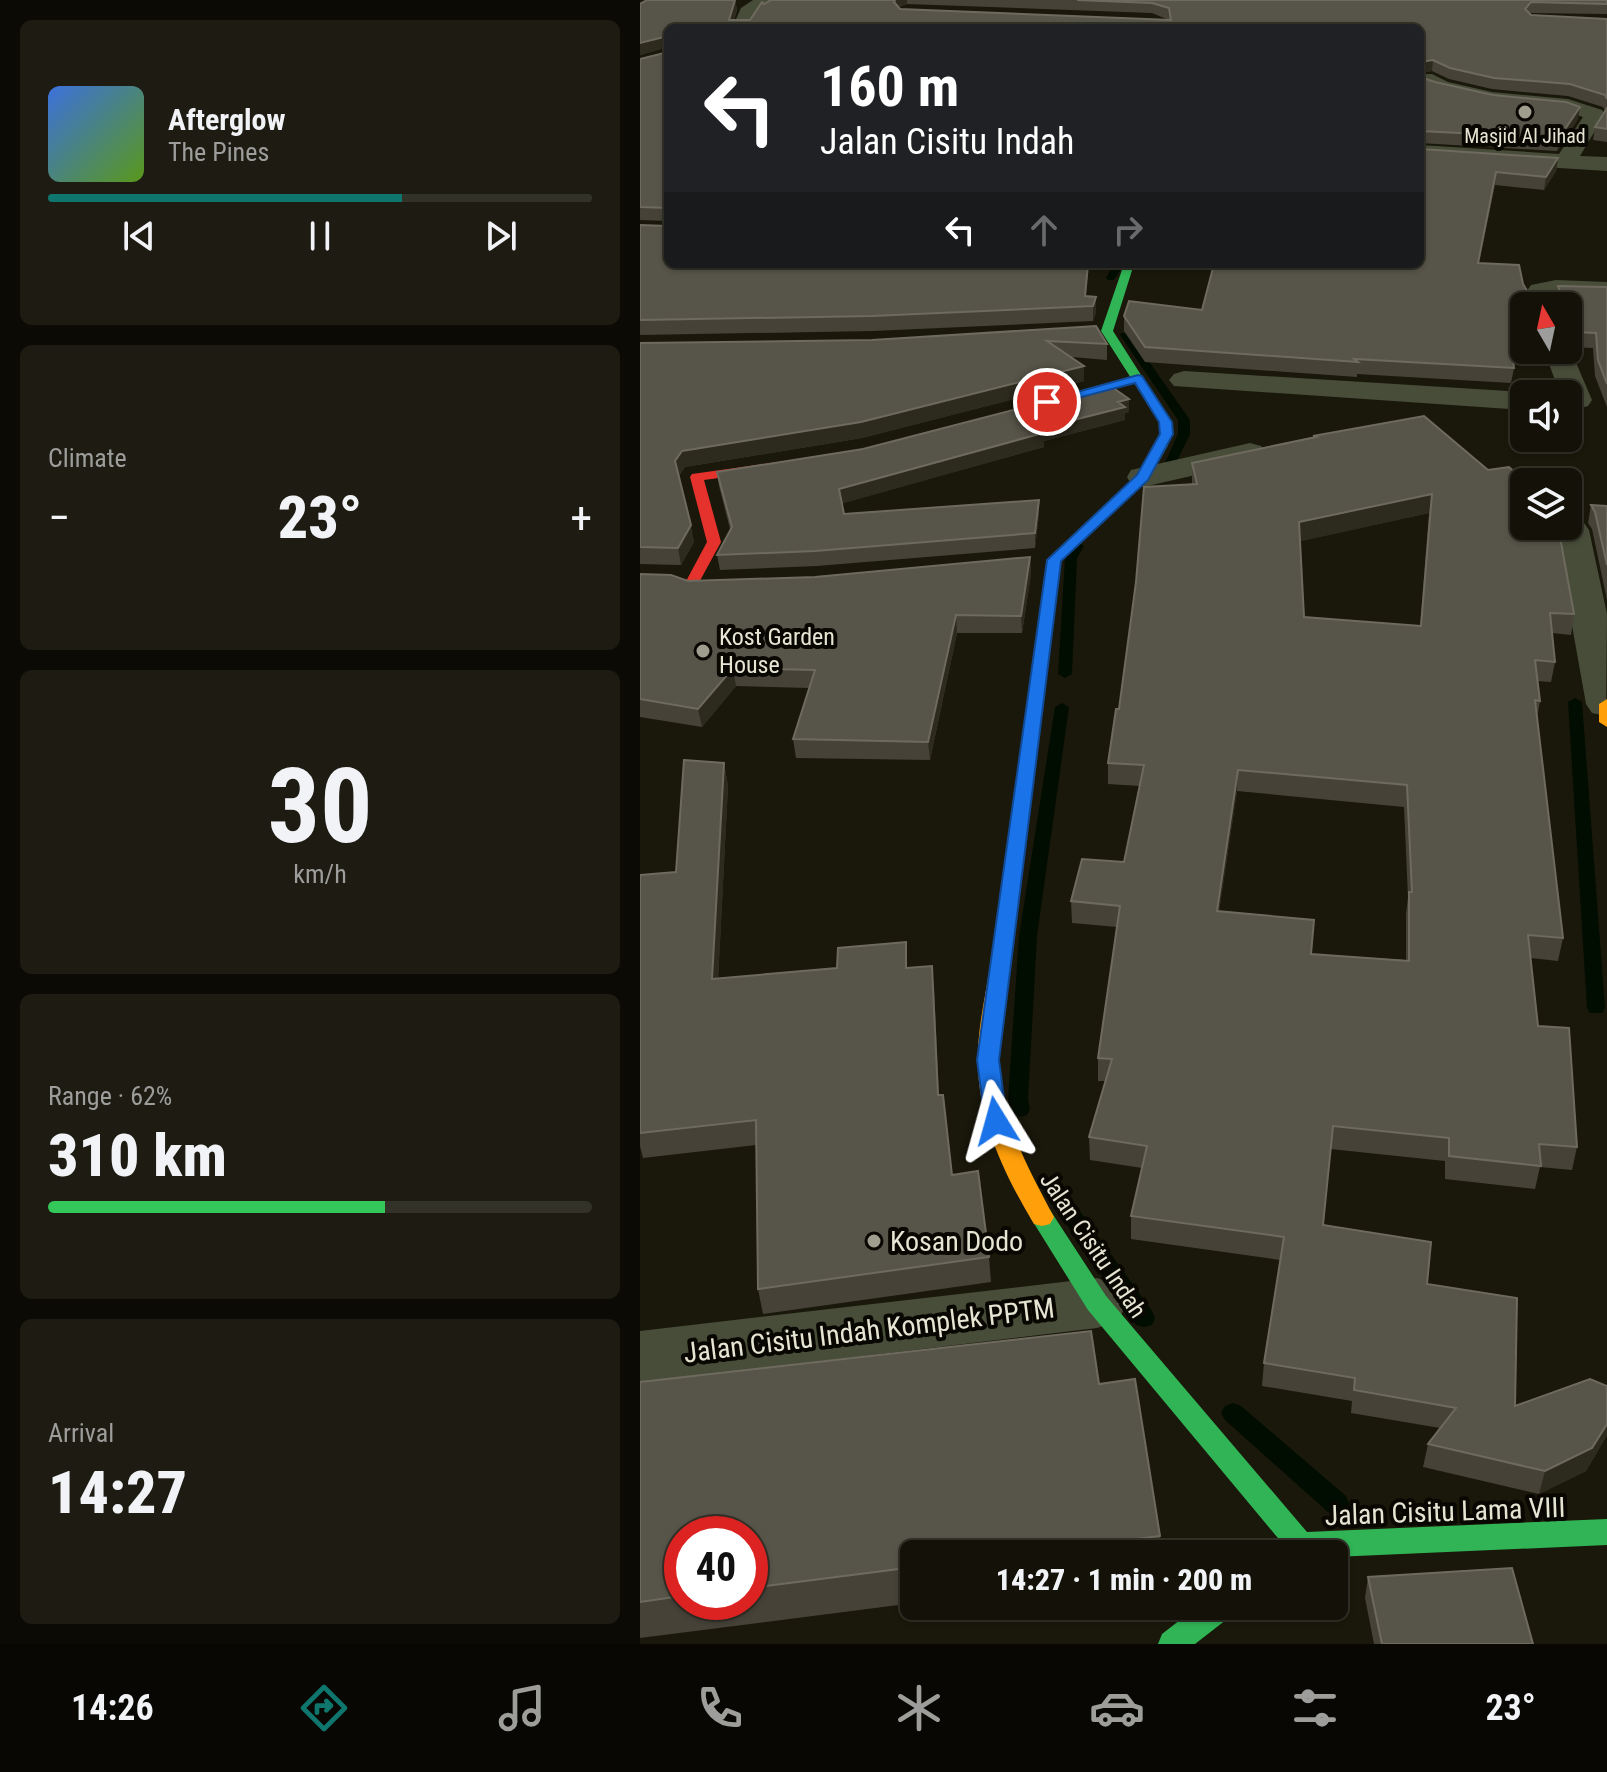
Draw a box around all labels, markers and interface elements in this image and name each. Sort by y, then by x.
text: 160 m [820,54,959,120]
icon: left [688,56,792,160]
text: Afterglow [168,102,286,137]
marker: Masjid Al Jihad [1516,103,1534,121]
text: Jalan Cisitu Indah [820,121,1074,163]
place label: Masjid Al Jihad [1464,124,1586,148]
text: The Pines [168,137,269,167]
icon: left [938,208,982,252]
icon: ahead [1022,208,1066,252]
icon: right [1106,208,1150,252]
icon: previous [117,214,161,258]
icon: pause [298,214,342,258]
icon: next [479,214,523,258]
north arrow [1510,292,1582,364]
map controls [1510,292,1582,540]
pin [1013,368,1081,436]
icon: arrive [1025,380,1069,424]
button: sound [1510,380,1582,452]
text: Climate [48,443,127,473]
button: layers [1510,468,1582,540]
text: 23° [278,482,362,553]
text: − [48,492,70,544]
text: + [570,492,592,544]
place label: Kost Garden House [719,623,835,679]
marker: Kost Garden House [694,642,712,660]
text: 30 [267,746,373,867]
text: km/h [293,859,347,889]
position arrow [954,1079,1038,1163]
text: Range · 62% [48,1081,172,1111]
text: 310 km [48,1120,227,1191]
street label: Jalan Cisitu Indah [1034,1167,1152,1323]
place label: Kosan Dodo [890,1225,1023,1258]
marker: Kosan Dodo [865,1232,883,1250]
street label: Jalan Cisitu Indah Komplek PPTM [682,1291,1056,1370]
text: Arrival [48,1418,114,1448]
text: 14:27 [48,1457,187,1528]
street label: Jalan Cisitu Lama VIII [1324,1491,1566,1532]
speed limit sign: 40 [664,1516,768,1620]
text: 14:27 · 1 min · 200 m [996,1562,1252,1597]
icon: directions [296,1680,352,1736]
icon: music [494,1680,550,1736]
icon: phone [692,1680,748,1736]
icon: climate [891,1680,947,1736]
icon: car [1089,1680,1145,1736]
icon: filters [1287,1680,1343,1736]
text: 14:26 [71,1687,154,1729]
text: 23° [1485,1687,1536,1729]

